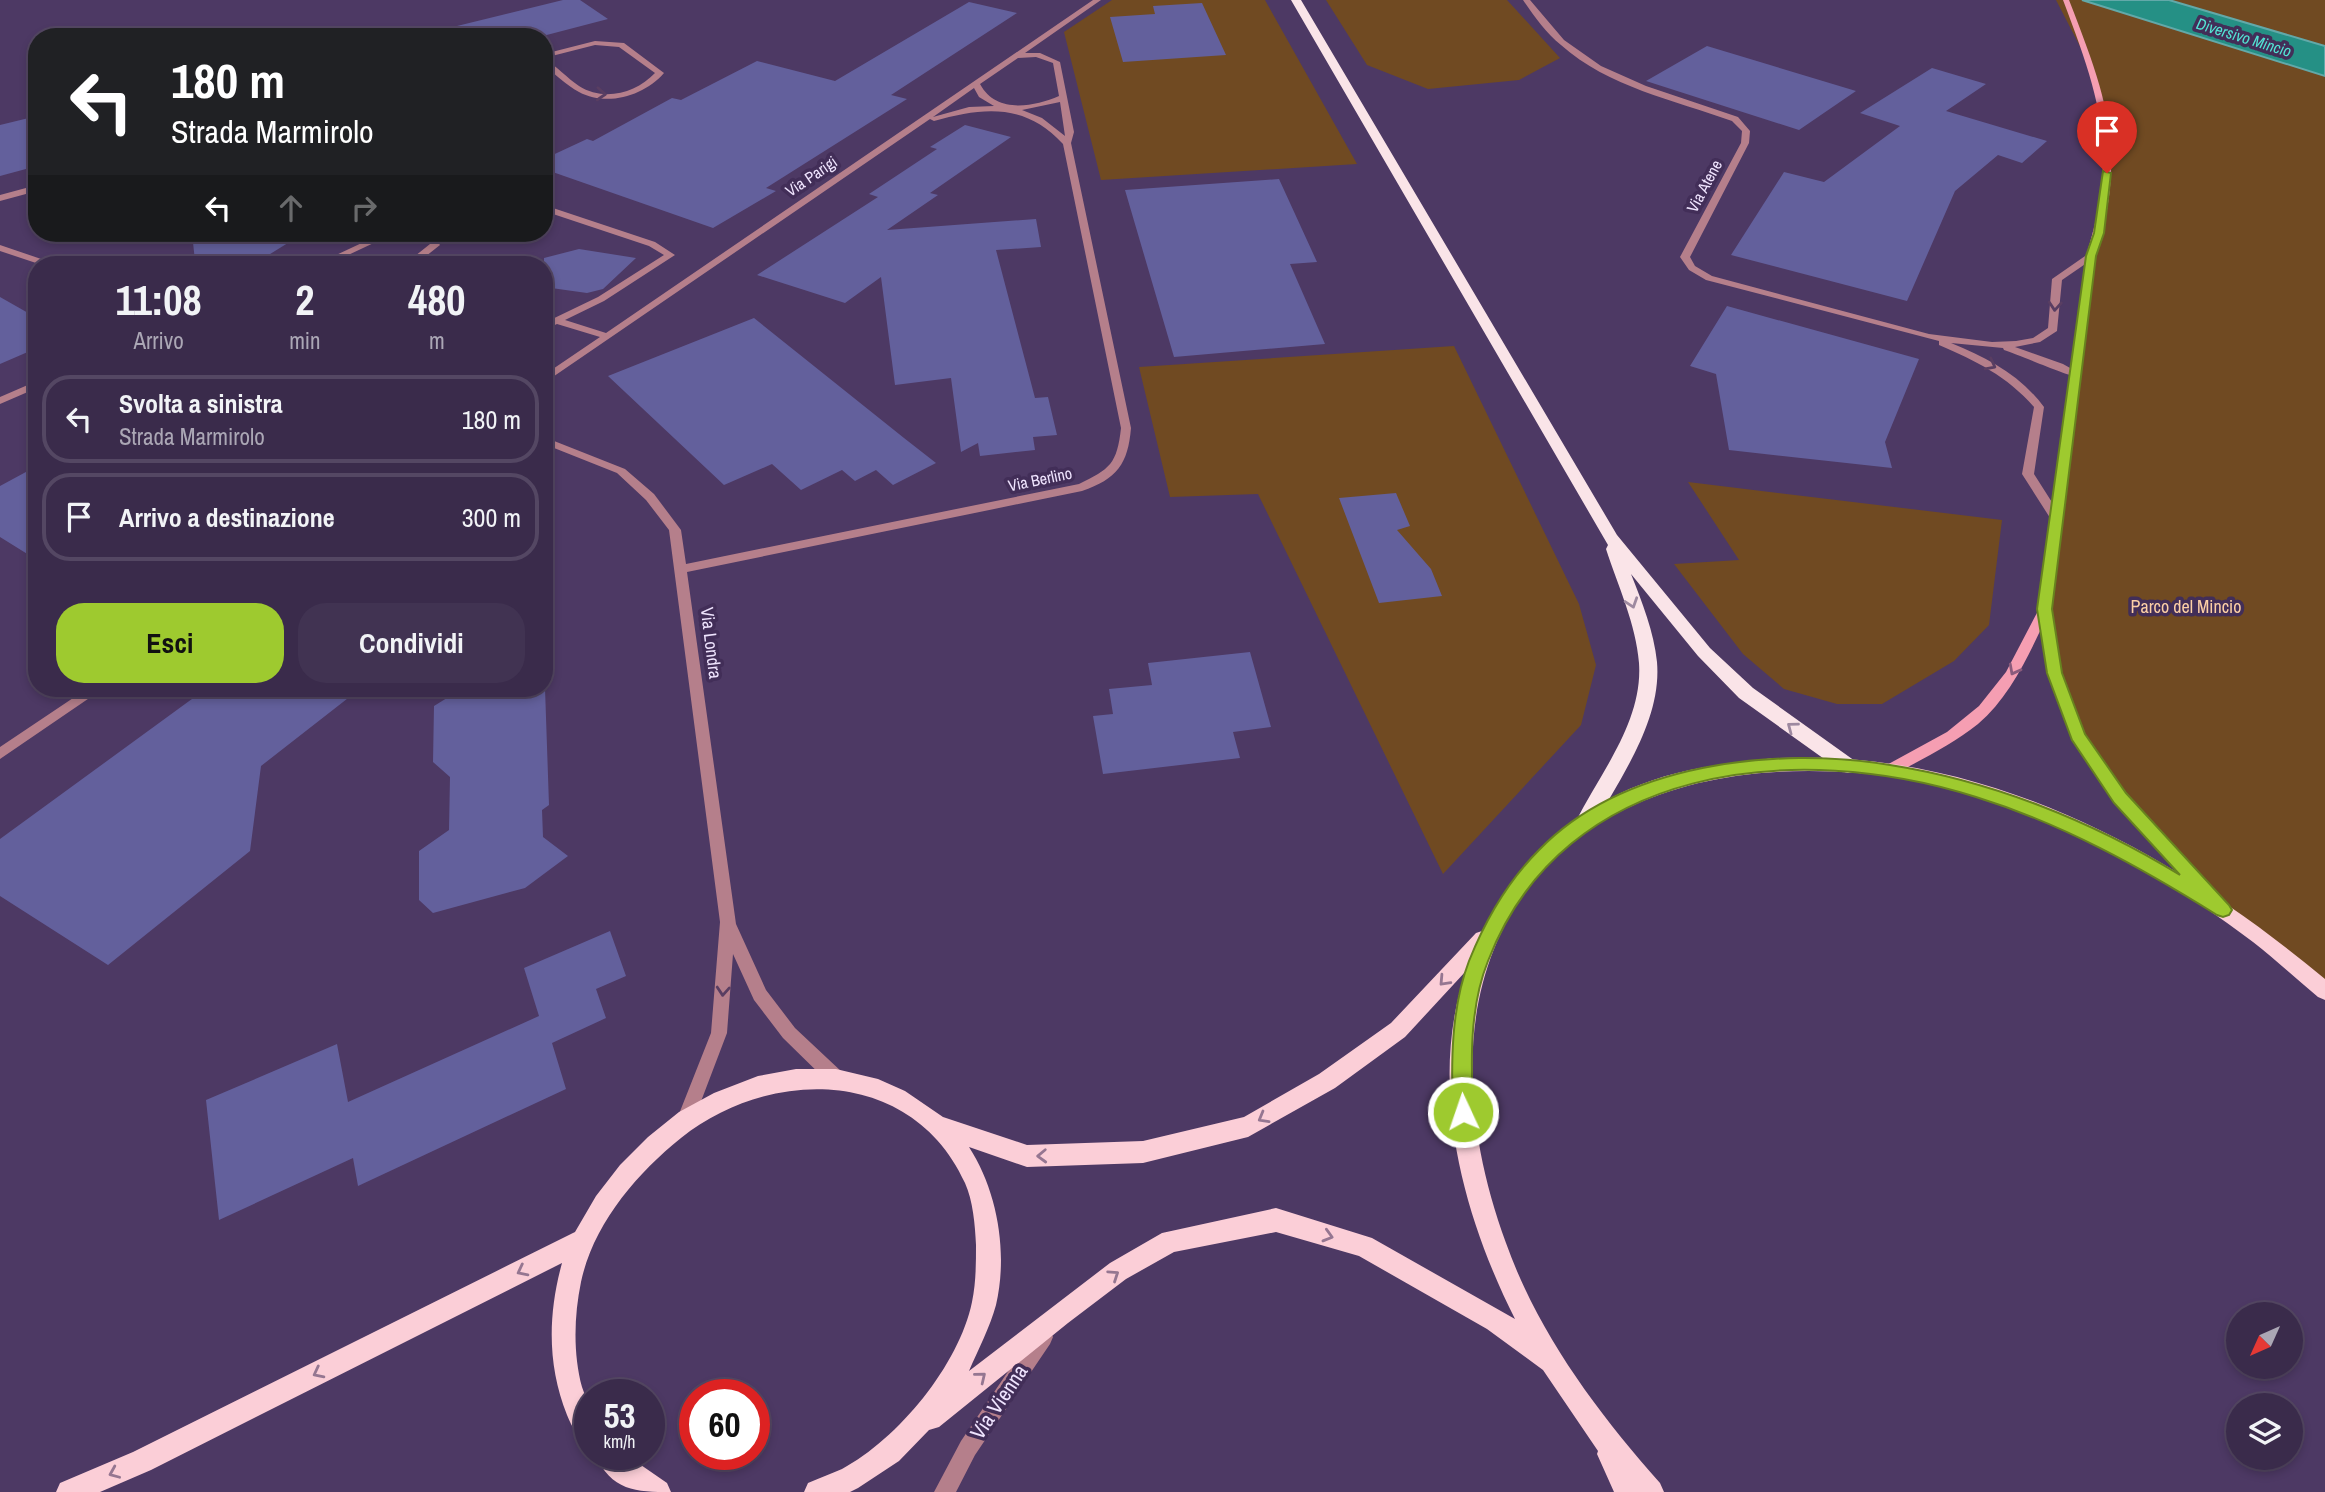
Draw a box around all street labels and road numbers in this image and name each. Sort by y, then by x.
street label: Via Parigi [781,151,841,201]
street label: Via Atene [1681,156,1727,216]
street label: Via Berlino [1006,462,1074,496]
street label: Via Londra [695,606,728,680]
street label: Via Vienna [963,1358,1035,1445]

